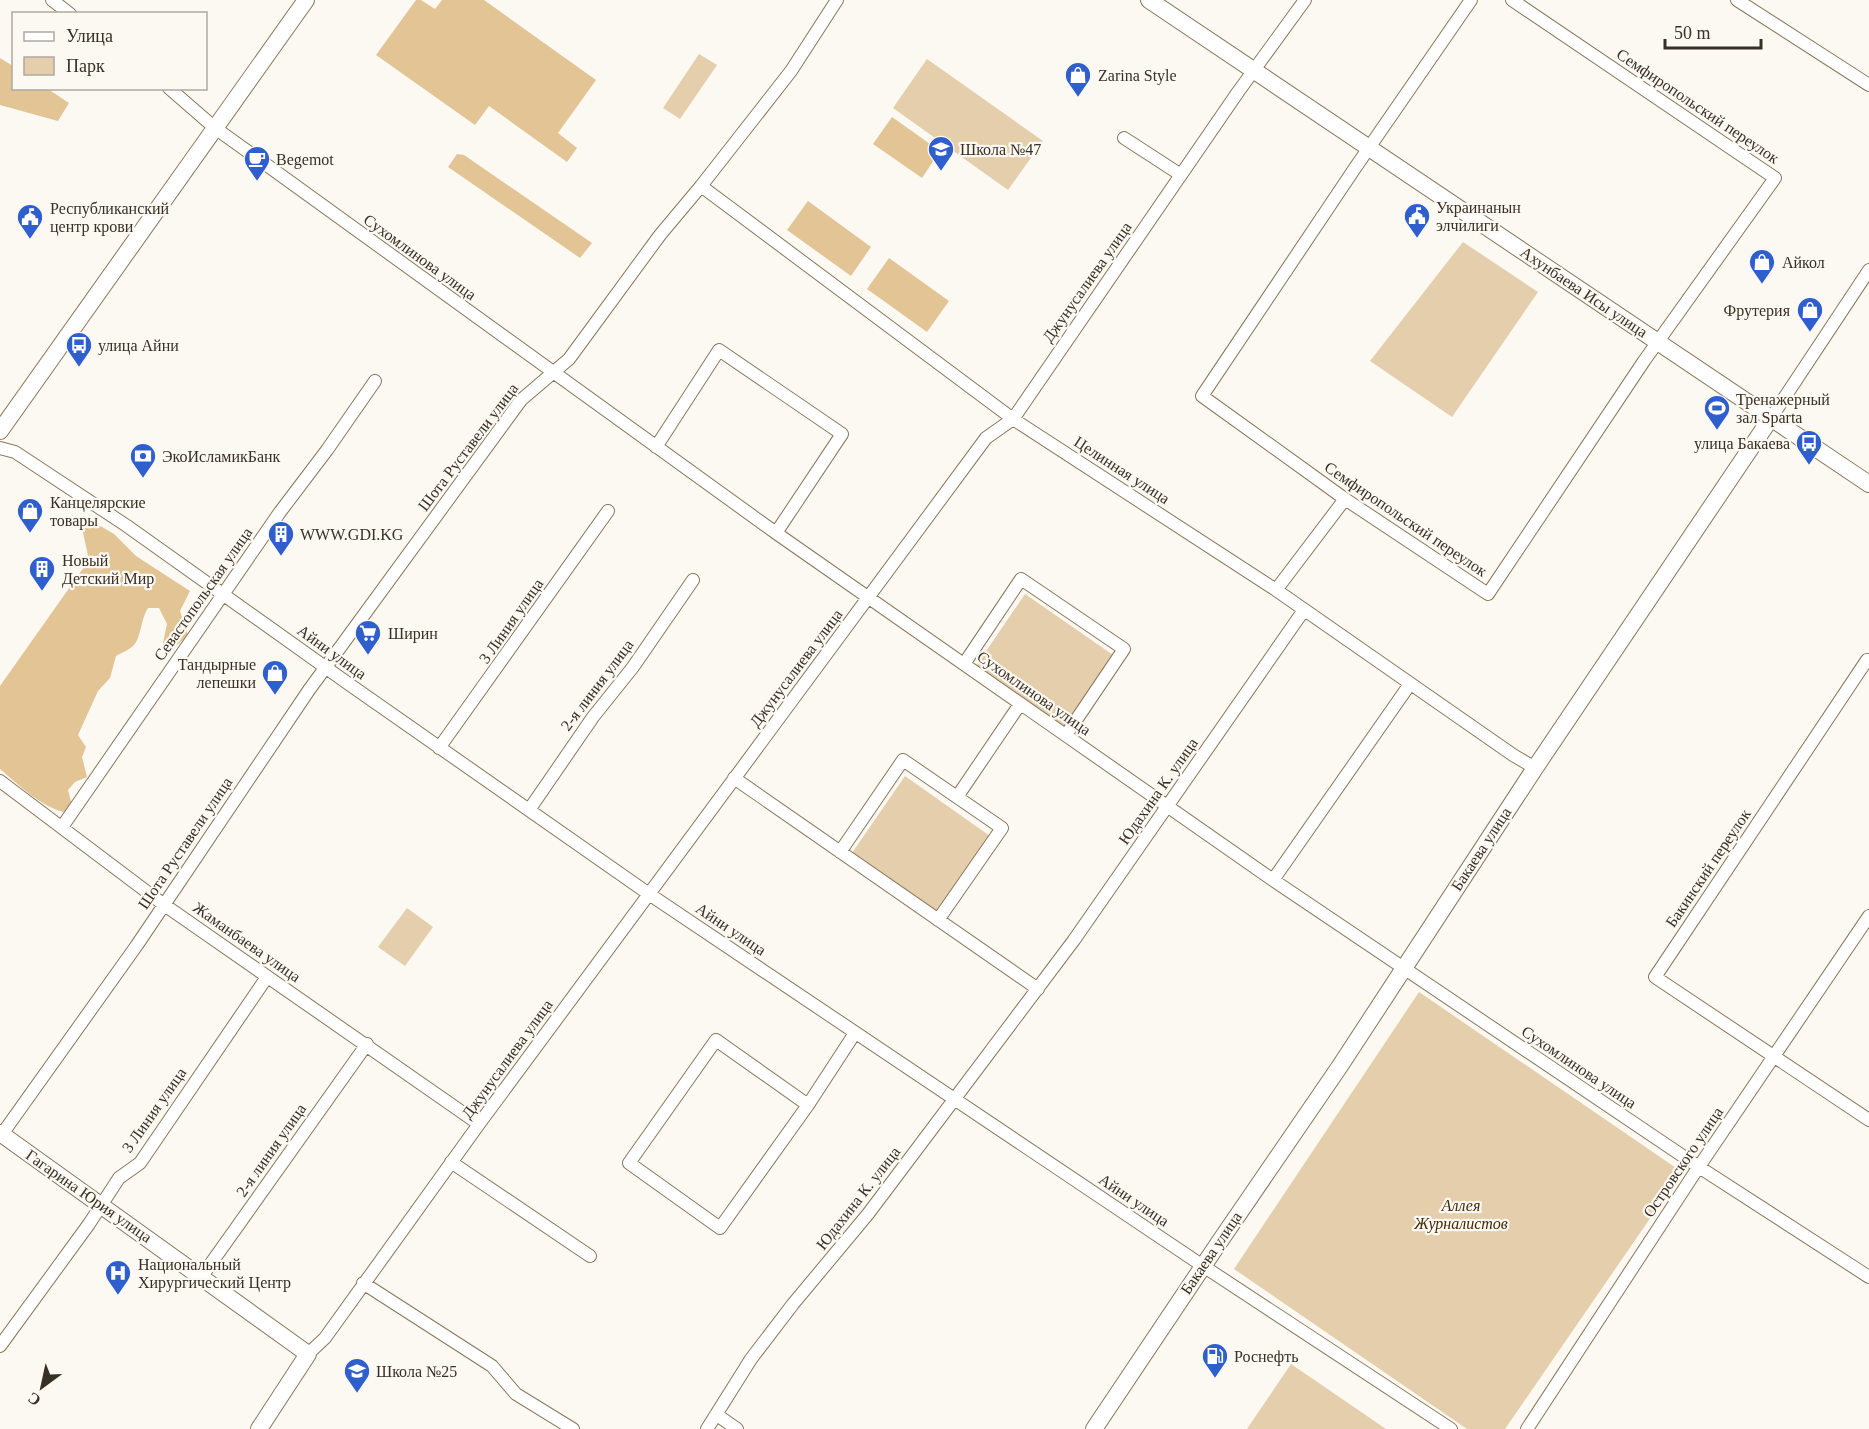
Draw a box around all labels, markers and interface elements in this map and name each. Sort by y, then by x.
legend [12,12,207,90]
scale bar [1665,12,1761,50]
text: 50 m [1674,23,1711,43]
text: Улица [66,26,113,46]
street label: Семфиропольский переулок [1613,45,1783,168]
text: Парк [66,56,105,76]
shop icon: Zarina Style [1063,60,1093,98]
place label: Zarina Style [1098,67,1177,85]
school or university icon: Школа №47 [926,134,956,172]
place label: Школа №47 [960,141,1041,158]
cafe icon: Begemot [242,144,272,182]
place label: Begemot [276,151,334,169]
place label: Украинанын элчилиги [1436,199,1521,234]
place label: Республиканский центр крови [50,200,170,236]
public building icon: Украинанын элчилиги [1402,201,1432,239]
public building icon: Республиканский центр крови [15,202,45,240]
street label: Сухомлинова улица [360,211,479,304]
street label: Джунусалиева улица [1039,219,1136,346]
street label: Ахунбаева Исы улица [1517,243,1651,342]
shop icon: Айкол [1747,247,1777,285]
place label: Айкол [1782,254,1825,271]
shop icon: Фрутерия [1795,295,1825,333]
place label: Фрутерия [1724,302,1791,320]
bus stop icon: улица Айни [64,330,94,368]
place label: улица Айни [98,337,179,355]
street label: Шота Руставели улица [415,380,522,515]
place label: Тренажерный зал Sparta [1736,391,1830,427]
sports icon: Тренажерный зал Sparta [1702,393,1732,431]
bus stop icon: улица Бакаева [1794,428,1824,466]
street label: Целинная улица [1071,433,1173,508]
place label: улица Бакаева [1694,435,1790,453]
bank icon: ЭкоИсламикБанк [128,441,158,479]
place label: ЭкоИсламикБанк [162,448,281,465]
street label: Семфиропольский переулок [1321,458,1491,581]
place label: Канцелярские товары [50,494,146,530]
shop icon: Канцелярские товары [15,496,45,534]
building icon: WWW.GDI.KG [266,519,296,557]
street label: Севастопольская улица [151,524,256,664]
place label: WWW.GDI.KG [300,526,404,543]
place label: Новый Детский Мир [62,552,154,588]
building icon: Новый Детский Мир [27,554,57,592]
street label: 3 Линия улица [476,575,547,667]
street label: Джунусалиева улица [746,606,847,731]
supermarket icon: Ширин [353,618,383,656]
street label: Айни улица [294,621,370,683]
place label: Ширин [388,625,438,643]
street label: 2-я линия улица [557,636,637,734]
street label: Сухомлинова улица [973,647,1094,739]
place label: Тандырные лепешки [178,656,256,691]
shop icon: Тандырные лепешки [260,658,290,696]
street label: Юдахина К. улица [1115,735,1202,848]
street label: Шота Руставели улица [135,774,236,913]
street label: Бакаева улица [1448,804,1515,894]
street label: Бакинский переулок [1662,806,1755,931]
street label: Жаманбаева улица [190,899,304,986]
street label: Айни улица [692,899,769,959]
street label: Джунусалиева улица [458,996,557,1122]
street label: Сухомлинова улица [1518,1022,1640,1112]
street label: 3 Линия улица [119,1064,190,1156]
street label: 2-я линия улица [233,1100,310,1200]
street label: Островского улица [1640,1104,1727,1221]
street label: Юдахина К. улица [813,1143,904,1253]
street label: Гагарина Юрия улица [22,1146,155,1247]
street label: Айни улица [1095,1170,1172,1230]
park label: Аллея Журналистов [1413,1197,1508,1233]
street label: Бакаева улица [1177,1208,1246,1298]
place label: Национальный Хирургический Центр [138,1256,291,1292]
hospital icon: Национальный Хирургический Центр [103,1258,133,1296]
fuel station icon: Роснефть [1200,1341,1230,1379]
place label: Роснефть [1234,1348,1299,1366]
school or university icon: Школа №25 [342,1356,372,1394]
north arrow [12,1357,72,1417]
place label: Школа №25 [376,1363,457,1380]
text: С [25,1389,44,1409]

